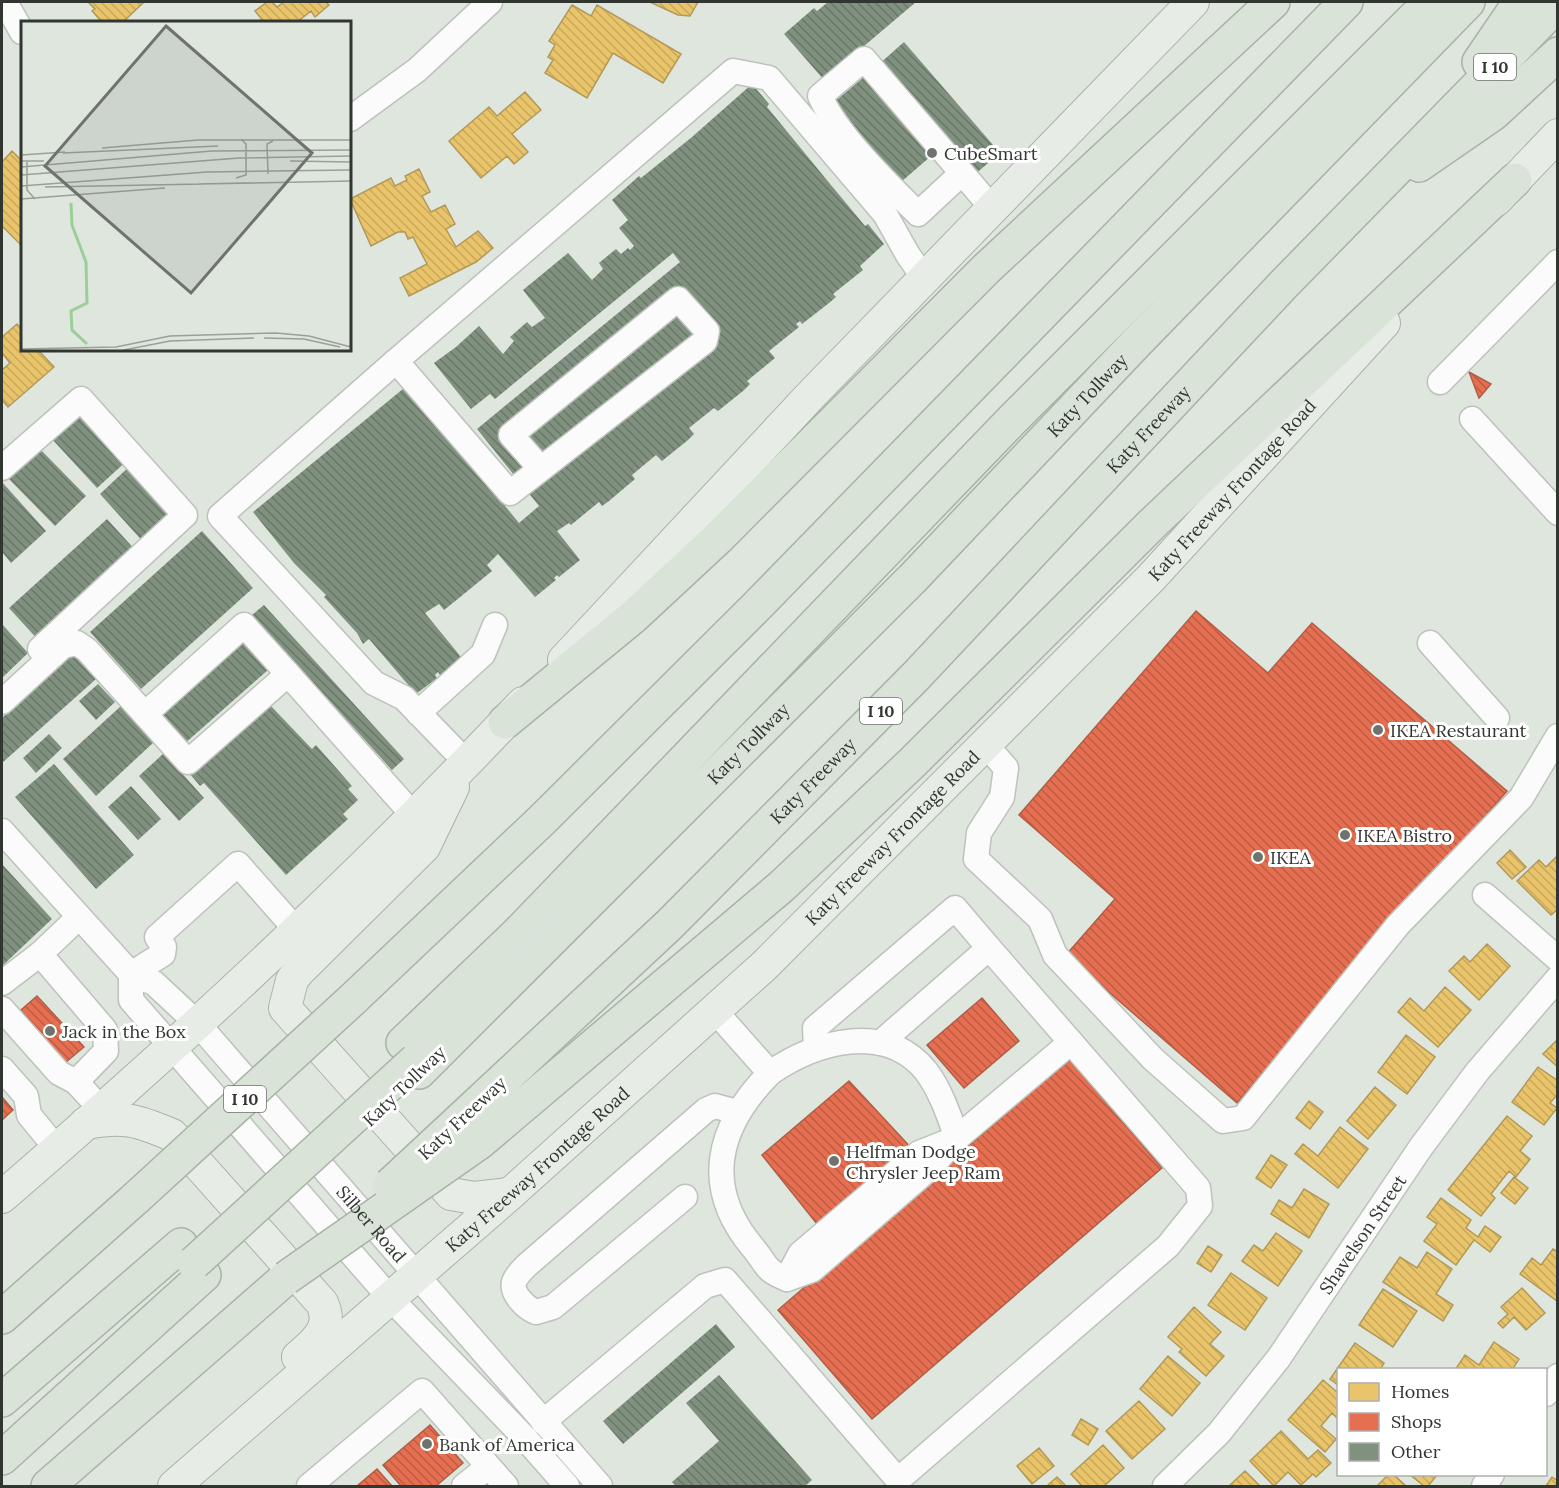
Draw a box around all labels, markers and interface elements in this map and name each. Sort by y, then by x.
inset map [21,21,351,351]
road number: I 10 [1474,54,1516,80]
place label: CubeSmart [944,142,1038,165]
marker: CubeSmart [925,146,939,160]
street label: Katy Tollway [1042,348,1132,441]
street label: Katy Freeway [1101,380,1195,478]
street label: Katy Freeway Frontage Road [1143,394,1321,585]
street label: Katy Tollway [702,697,794,789]
road number: I 10 [860,698,902,724]
place label: IKEA Restaurant [1390,719,1526,742]
marker: IKEA Restaurant [1371,723,1385,737]
street label: Katy Freeway [765,732,860,828]
street label: Katy Freeway Frontage Road [800,745,985,930]
place label: IKEA Bistro [1357,824,1452,847]
marker: IKEA Bistro [1338,828,1352,842]
place label: IKEA [1270,846,1312,869]
marker: IKEA [1251,850,1265,864]
place label: Jack in the Box [61,1020,186,1043]
marker: Jack in the Box [43,1024,57,1038]
street label: Katy Tollway [358,1040,451,1131]
street label: Katy Freeway [413,1071,511,1165]
street label: Katy Freeway Frontage Road [440,1081,634,1257]
road number: I 10 [224,1086,266,1112]
place label: Helfman Dodge Chrysler Jeep Ram [846,1140,1001,1184]
marker: Helfman Dodge Chrysler Jeep Ram [827,1154,841,1168]
street label: Shavelson Street [1314,1170,1411,1298]
street label: Silber Road [332,1180,412,1267]
legend [1337,1368,1547,1476]
text: Homes [1391,1380,1449,1403]
text: Shops [1391,1410,1442,1433]
place label: Bank of America [439,1433,575,1456]
marker: Bank of America [420,1437,434,1451]
text: Other [1391,1440,1441,1463]

